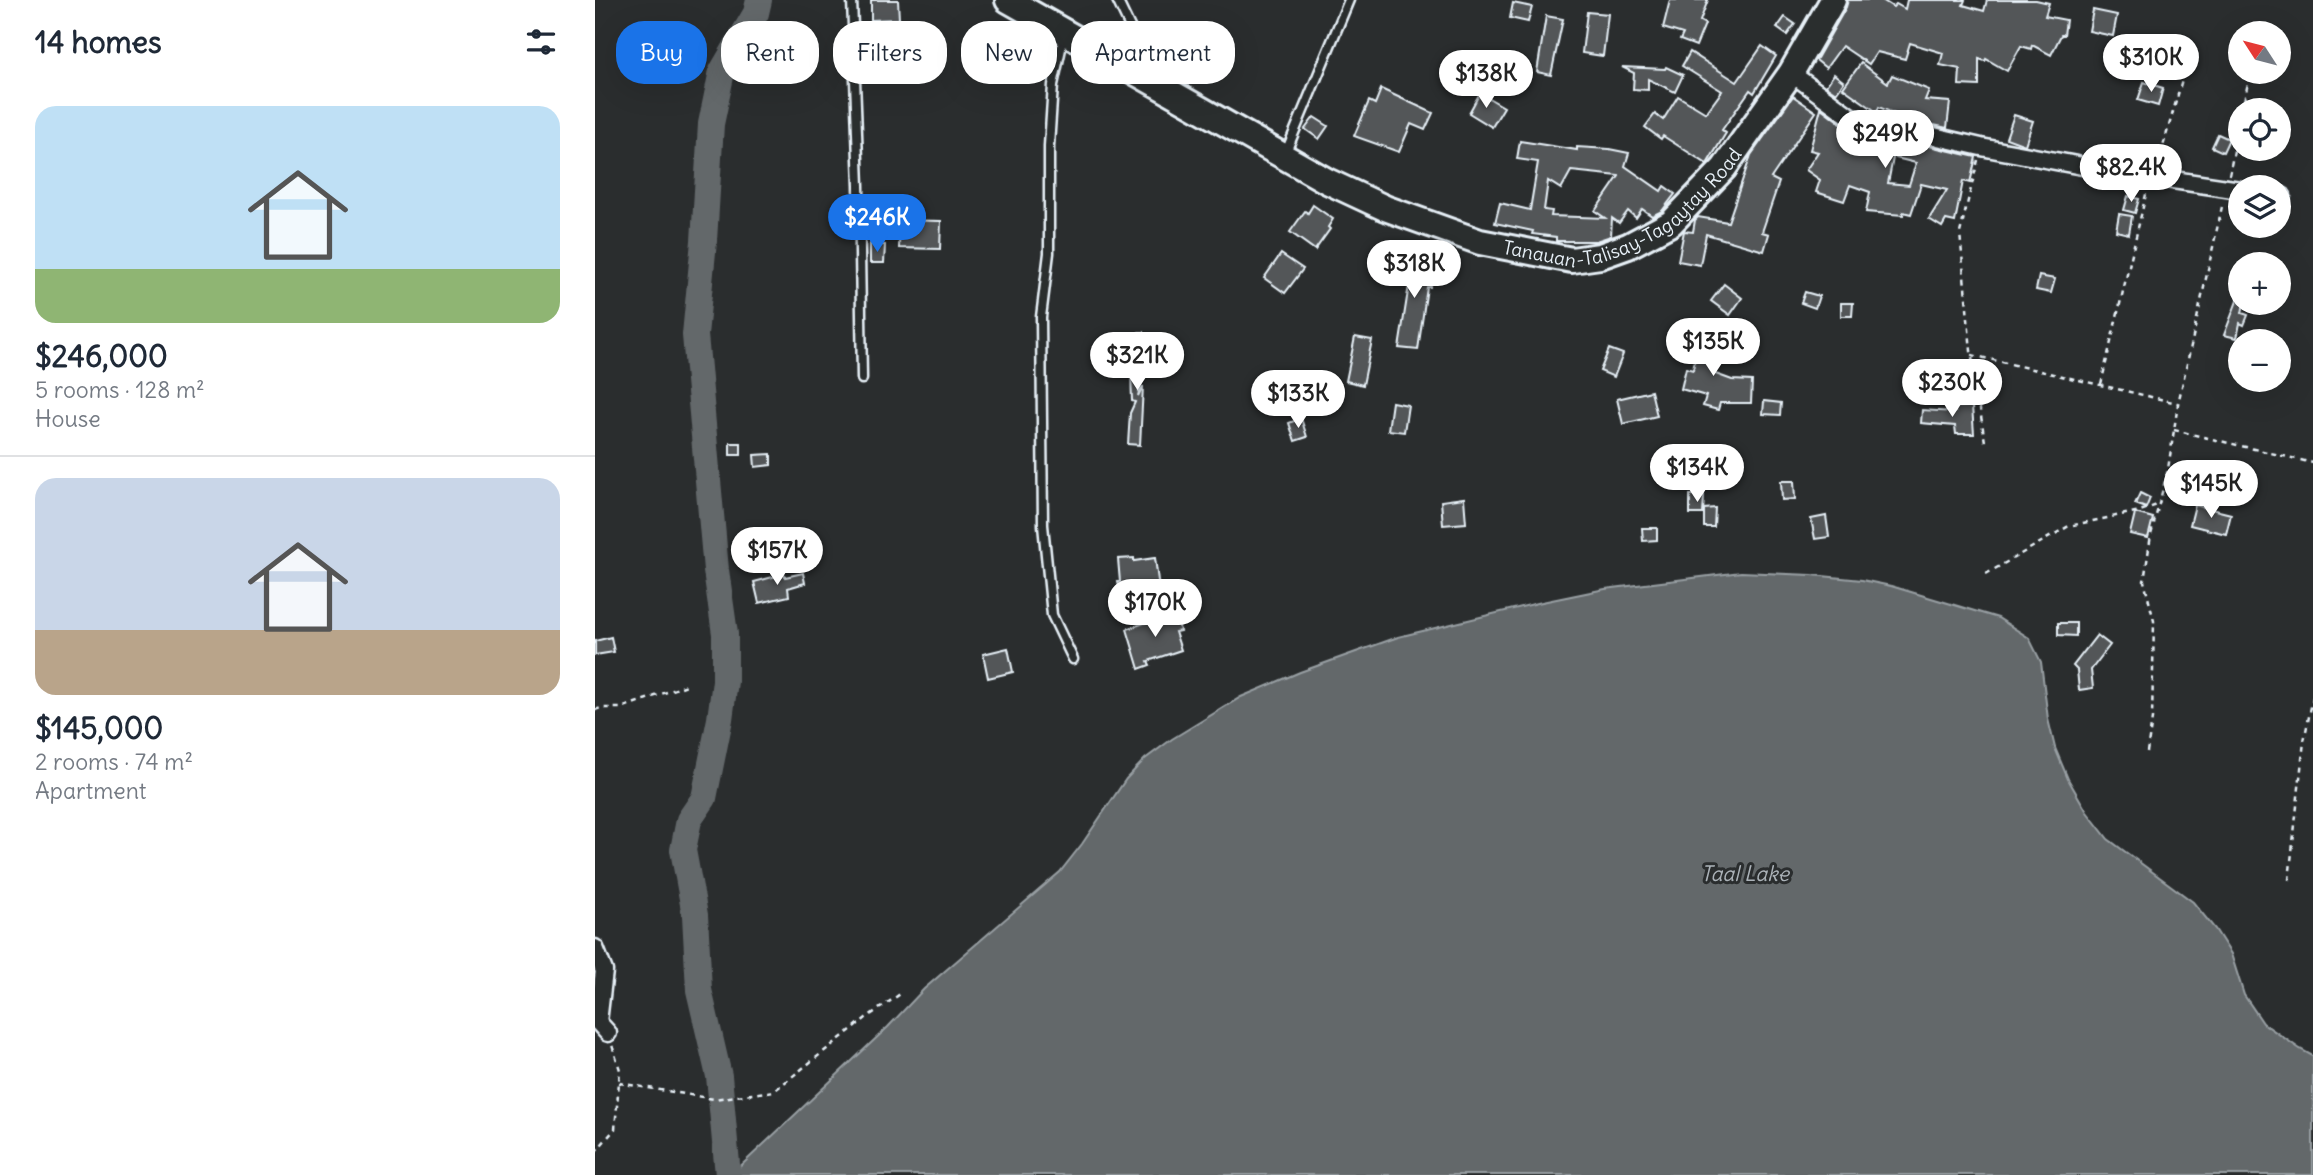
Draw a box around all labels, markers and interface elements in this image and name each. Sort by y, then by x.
chip: Buy [616,21,707,84]
chip: Rent [721,21,819,84]
chip: Filters [833,21,947,84]
chip: New [961,21,1057,84]
chip: Apartment [1071,21,1235,84]
north arrow [2228,21,2291,84]
map controls [2228,21,2291,392]
text: 14 homes [35,23,162,61]
icon: filters [522,23,560,61]
pin: $310K [2102,34,2200,94]
text: $310K [2119,42,2183,71]
pin: $138K [1437,50,1535,110]
text: $138K [1455,58,1517,87]
button: locate [2228,98,2291,161]
pin: $249K [1836,110,1934,170]
text: $249K [1852,118,1918,147]
street label: Tanauan-Talisay-Tagaytay Road [1501,143,1747,273]
pin: $82.4K [2074,144,2188,204]
icon: home [235,152,361,278]
text: $82.4K [2096,152,2166,181]
button: layers [2228,175,2291,238]
pin: $246K [828,194,926,254]
text: $246K [844,202,910,231]
pin: $318K [1365,240,1463,300]
text: $318K [1383,248,1445,277]
button: + [2228,252,2291,315]
pin: $135K [1664,318,1762,378]
text: $135K [1682,326,1744,355]
button: − [2228,329,2291,392]
pin: $321K [1088,332,1186,392]
text: $246,000 [35,337,168,375]
text: $321K [1106,340,1168,369]
pin: $230K [1903,360,2001,419]
text: $230K [1918,367,1986,396]
pin: $133K [1249,370,1347,430]
text: 5 rooms · 128 m² [35,375,205,404]
text: $133K [1267,378,1329,407]
text: House [35,404,101,433]
pin: $134K [1648,444,1746,504]
text: $134K [1666,452,1728,481]
pin: $145K [2162,461,2260,520]
text: $145K [2180,468,2242,497]
icon: home [235,524,361,650]
pin: $157K [728,528,826,587]
text: $157K [747,535,807,564]
pin: $170K [1106,580,1204,639]
text: $170K [1124,587,1186,616]
text: $145,000 [35,709,163,747]
text: 2 rooms · 74 m² [35,747,193,776]
text: Apartment [35,776,147,805]
water label: Taal Lake [1701,860,1791,887]

